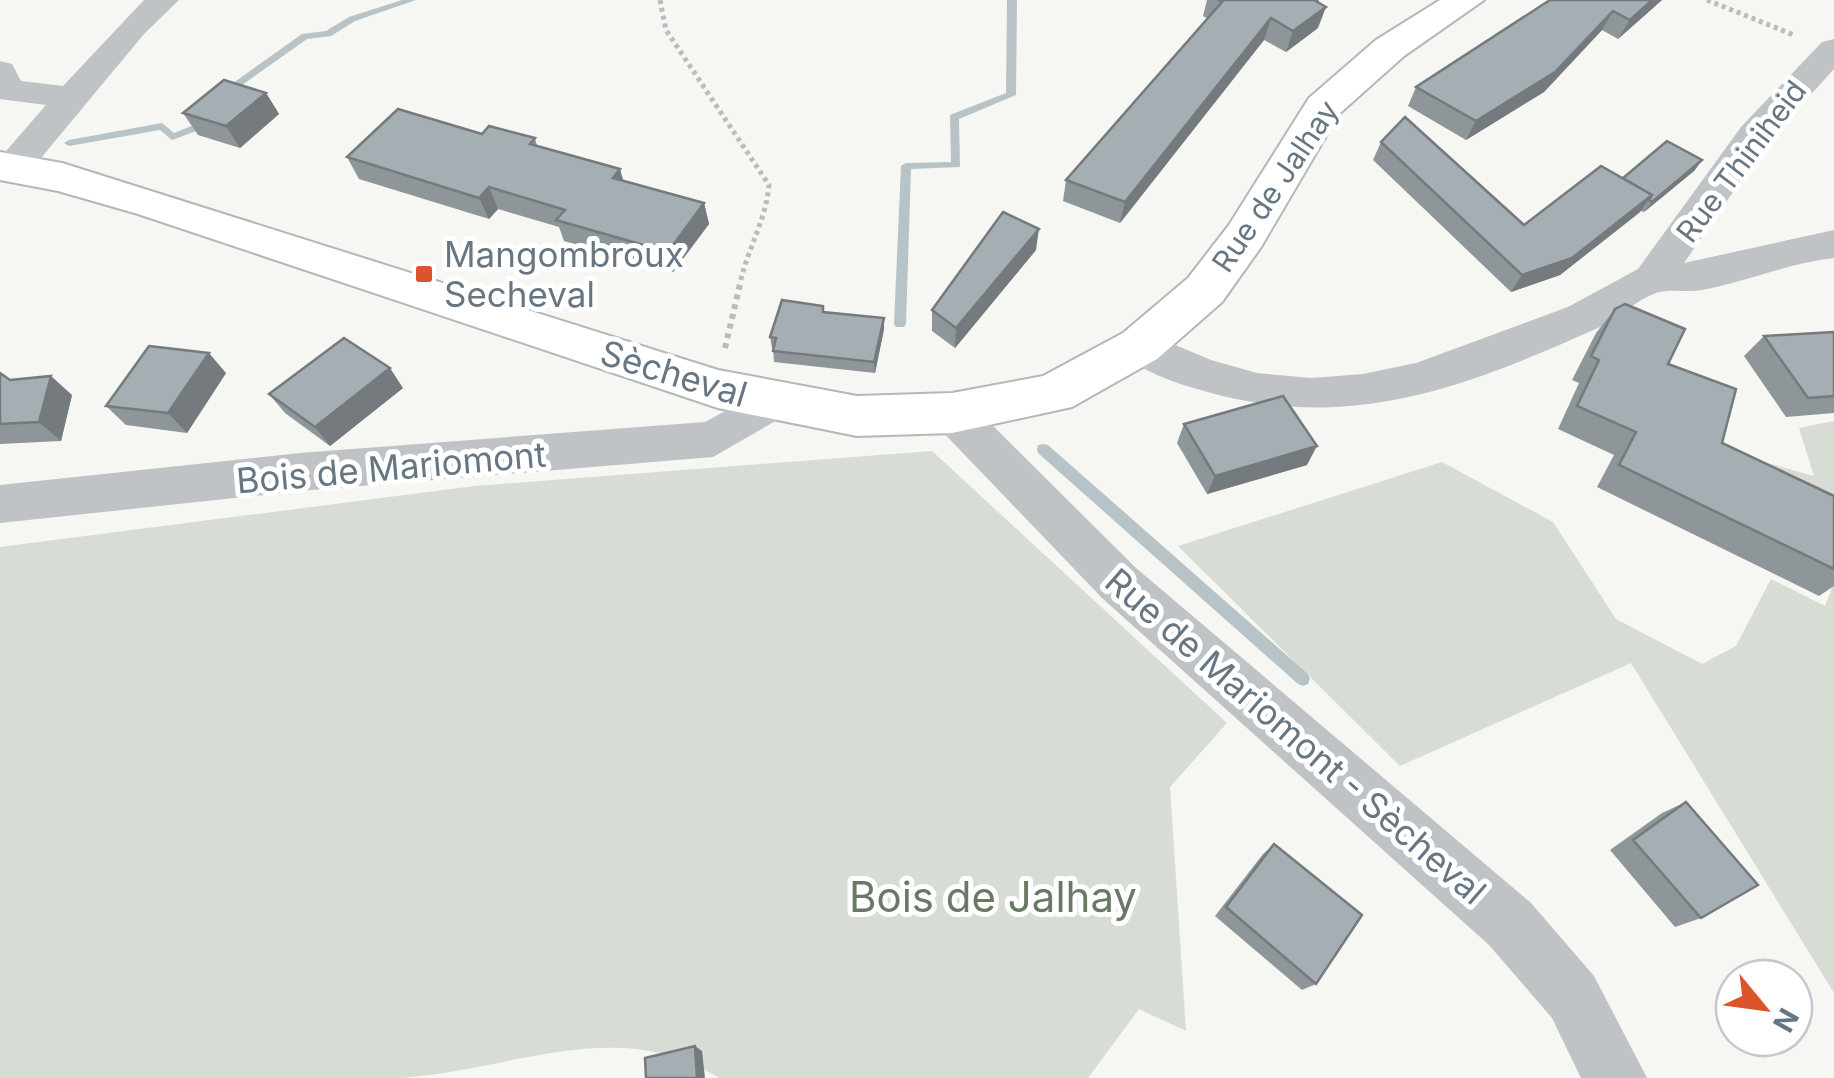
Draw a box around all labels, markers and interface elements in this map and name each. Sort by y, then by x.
street label: Rue Thiniheid [1668,73,1814,249]
street label: Rue de Jalhay [1204,93,1346,279]
place label: Mangombroux Secheval [444,233,684,315]
marker: Mangombroux Secheval [413,263,435,285]
street label: Sècheval [596,331,752,415]
street label: Bois de Mariomont [234,433,548,501]
street label: Rue de Mariomont - Sècheval [1097,559,1495,913]
park label: Bois de Jalhay [849,871,1137,922]
north arrow [1714,958,1814,1058]
text: N [1766,1003,1806,1038]

